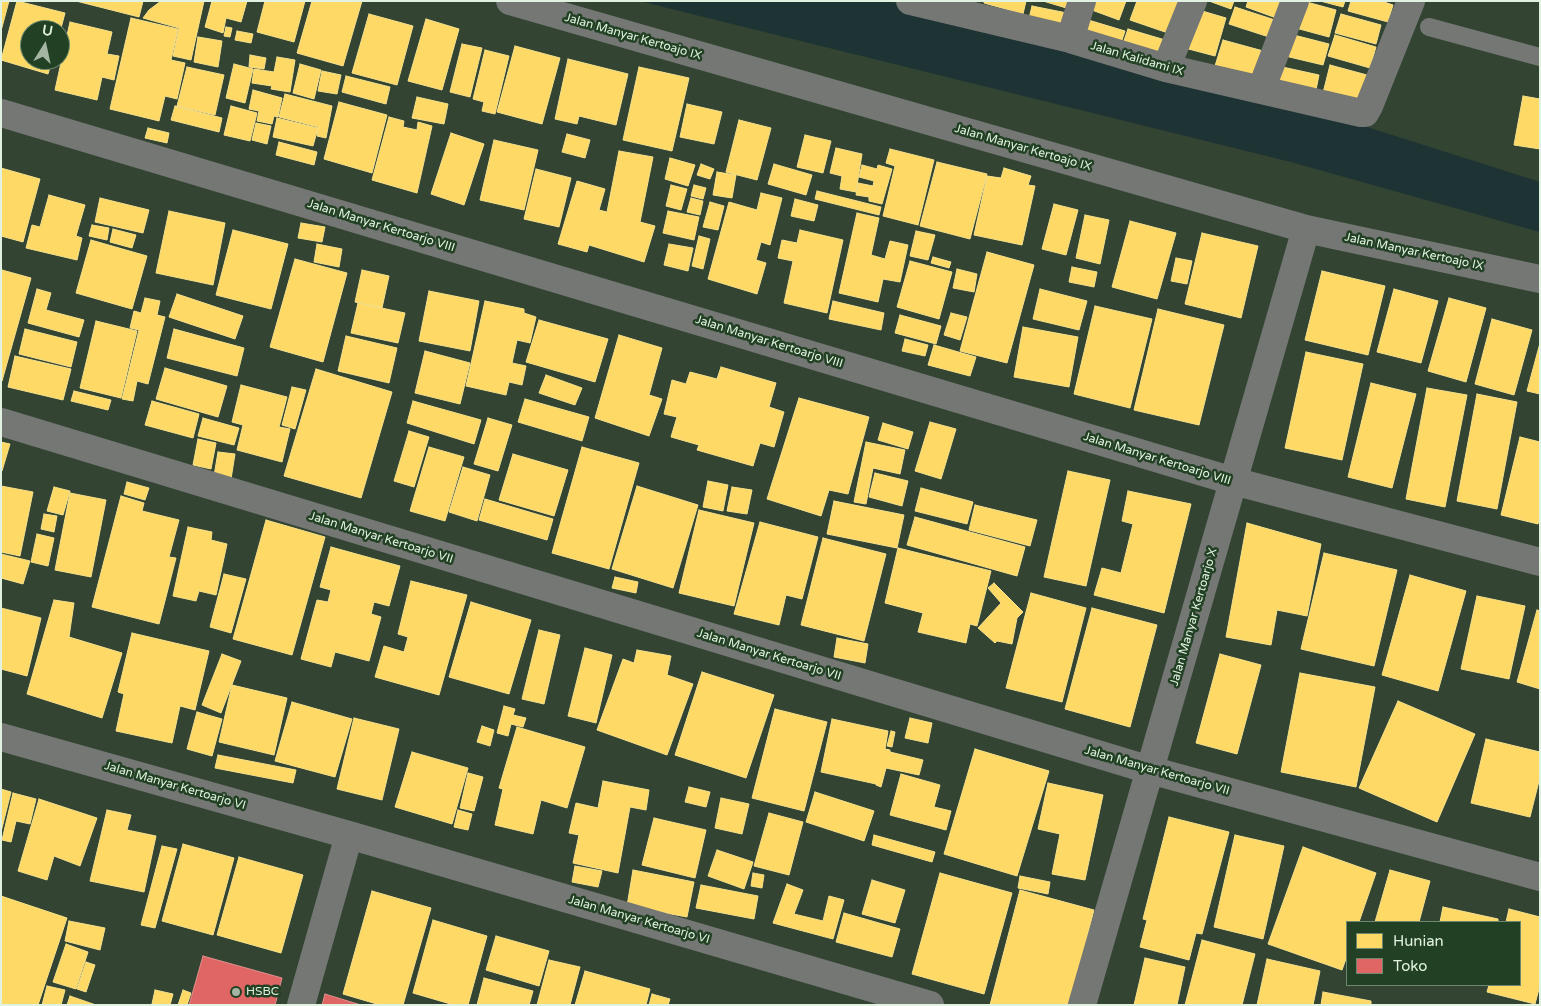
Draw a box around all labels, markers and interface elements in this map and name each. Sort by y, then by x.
street label: Jalan Manyar Kertoajo IX [563,11,703,63]
north arrow [20,20,70,70]
text: U [41,21,54,40]
street label: Jalan Kalidami IX [1089,39,1185,79]
street label: Jalan Manyar Kertoajo IX [953,122,1093,174]
street label: Jalan Manyar Kertoarjo VIII [306,197,456,255]
street label: Jalan Manyar Kertoajo IX [1343,230,1485,274]
street label: Jalan Manyar Kertoarjo VIII [694,313,844,371]
street label: Jalan Manyar Kertoarjo VIII [1082,430,1232,488]
street label: Jalan Manyar Kertoarjo VII [307,509,455,567]
street label: Jalan Manyar Kertoarjo X [1167,546,1221,688]
street label: Jalan Manyar Kertoarjo VII [695,626,843,684]
street label: Jalan Manyar Kertoarjo VII [1083,743,1231,799]
street label: Jalan Manyar Kertoarjo VI [103,759,247,813]
street label: Jalan Manyar Kertoarjo VI [567,893,711,947]
legend [1346,921,1521,986]
text: Hunian [1393,932,1444,950]
text: Toko [1393,957,1427,975]
place label: HSBC [246,985,279,999]
marker: HSBC [230,986,242,998]

